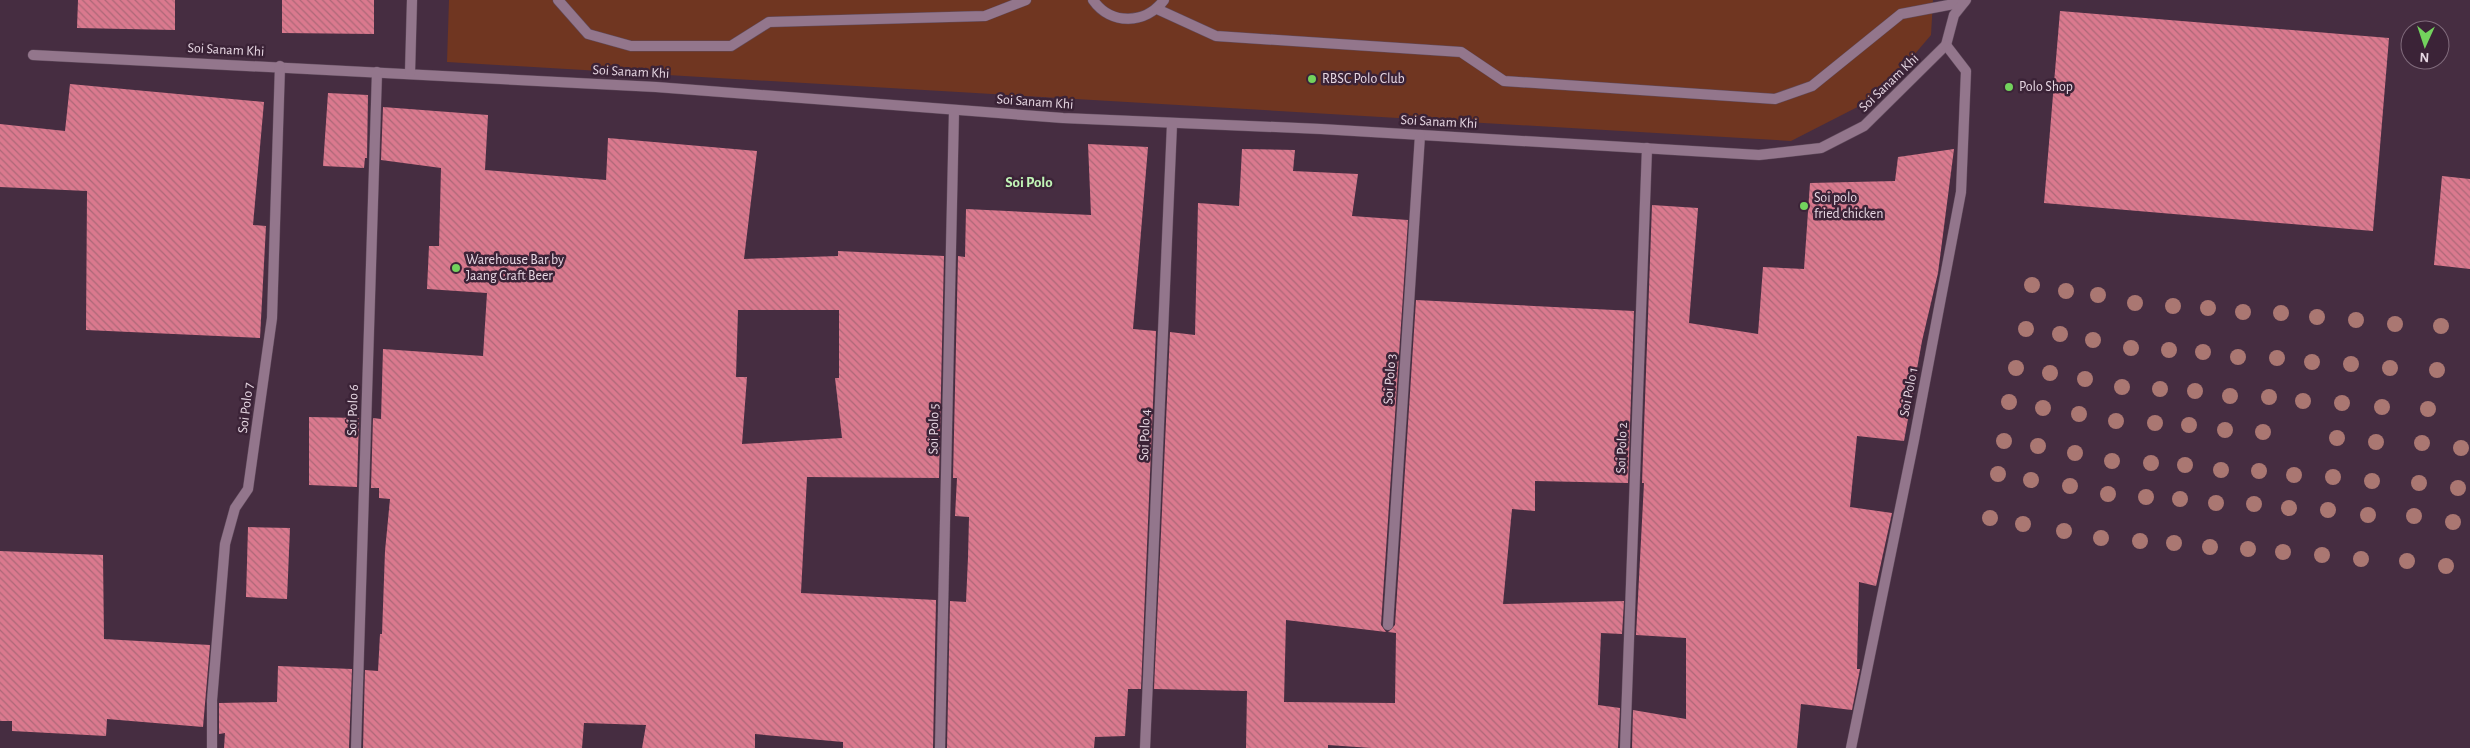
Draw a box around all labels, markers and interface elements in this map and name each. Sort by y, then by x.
north arrow [2400,20,2450,70]
street label: Soi Sanam Khi [187,41,265,59]
text: N [2419,50,2430,64]
street label: Soi Sanam Khi [1856,51,1922,115]
street label: Soi Sanam Khi [592,63,670,81]
place label: RBSC Polo Club [1322,72,1405,86]
marker: RBSC Polo Club [1306,73,1318,85]
place label: Polo Shop [2019,80,2073,94]
marker: Polo Shop [2003,81,2015,93]
street label: Soi Sanam Khi [996,92,1074,112]
street label: Soi Sanam Khi [1400,113,1478,131]
district label: Soi Polo [1005,175,1053,190]
place label: Soi polo fried chicken [1814,191,1883,221]
marker: Soi polo fried chicken [1798,200,1810,212]
place label: Warehouse Bar by Jaang Craft Beer [466,253,564,283]
marker: Warehouse Bar by Jaang Craft Beer [450,262,462,274]
street label: Soi Polo 3 [1381,353,1399,405]
street label: Soi Polo 1 [1897,366,1921,418]
street label: Soi Polo 7 [236,382,256,434]
street label: Soi Polo 6 [345,384,361,436]
street label: Soi Polo 5 [927,403,941,455]
street label: Soi Polo 4 [1137,409,1153,461]
street label: Soi Polo 2 [1614,422,1630,474]

